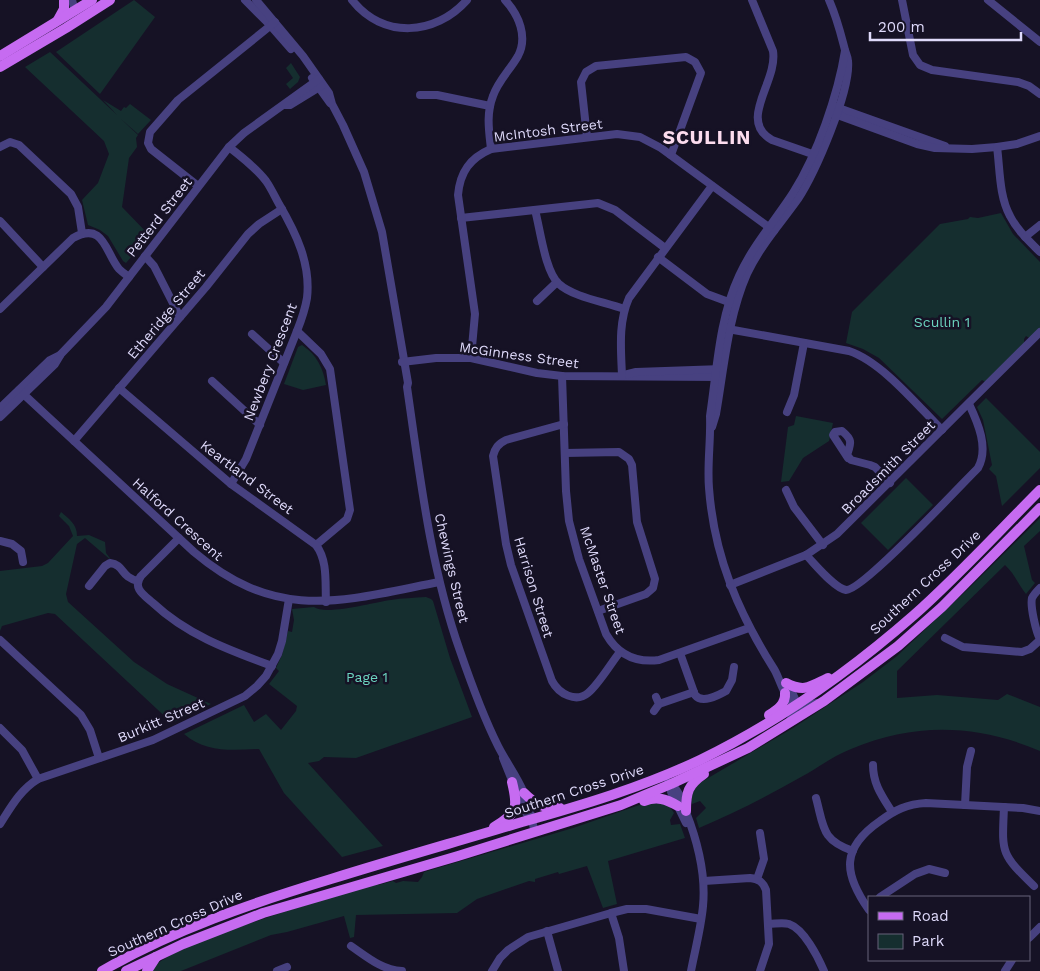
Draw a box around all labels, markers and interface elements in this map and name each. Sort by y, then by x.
scale bar [870,10,1021,42]
text: 200 m [878,18,925,36]
street label: McIntosh Street [493,115,603,145]
district label: SCULLIN [663,126,751,149]
street label: Petterd Street [123,174,195,260]
street label: Etheridge Street [124,266,208,362]
street label: Newbery Crescent [240,301,300,423]
park label: Scullin 1 [914,314,970,330]
street label: McGinness Street [458,339,580,371]
street label: Broadsmith Street [838,417,938,517]
street label: Keartland Street [197,437,297,517]
street label: Halford Crescent [130,474,227,564]
street label: Chewings Street [432,512,472,625]
street label: McMaster Street [577,524,629,636]
street label: Southern Cross Drive [866,526,984,638]
street label: Harrison Street [511,535,557,639]
park label: Page 1 [346,669,388,685]
street label: Burkitt Street [115,694,207,746]
street label: Southern Cross Drive [502,761,646,821]
street label: Southern Cross Drive [105,886,245,960]
legend [868,896,1030,961]
text: Road [912,907,949,925]
text: Park [912,932,945,950]

